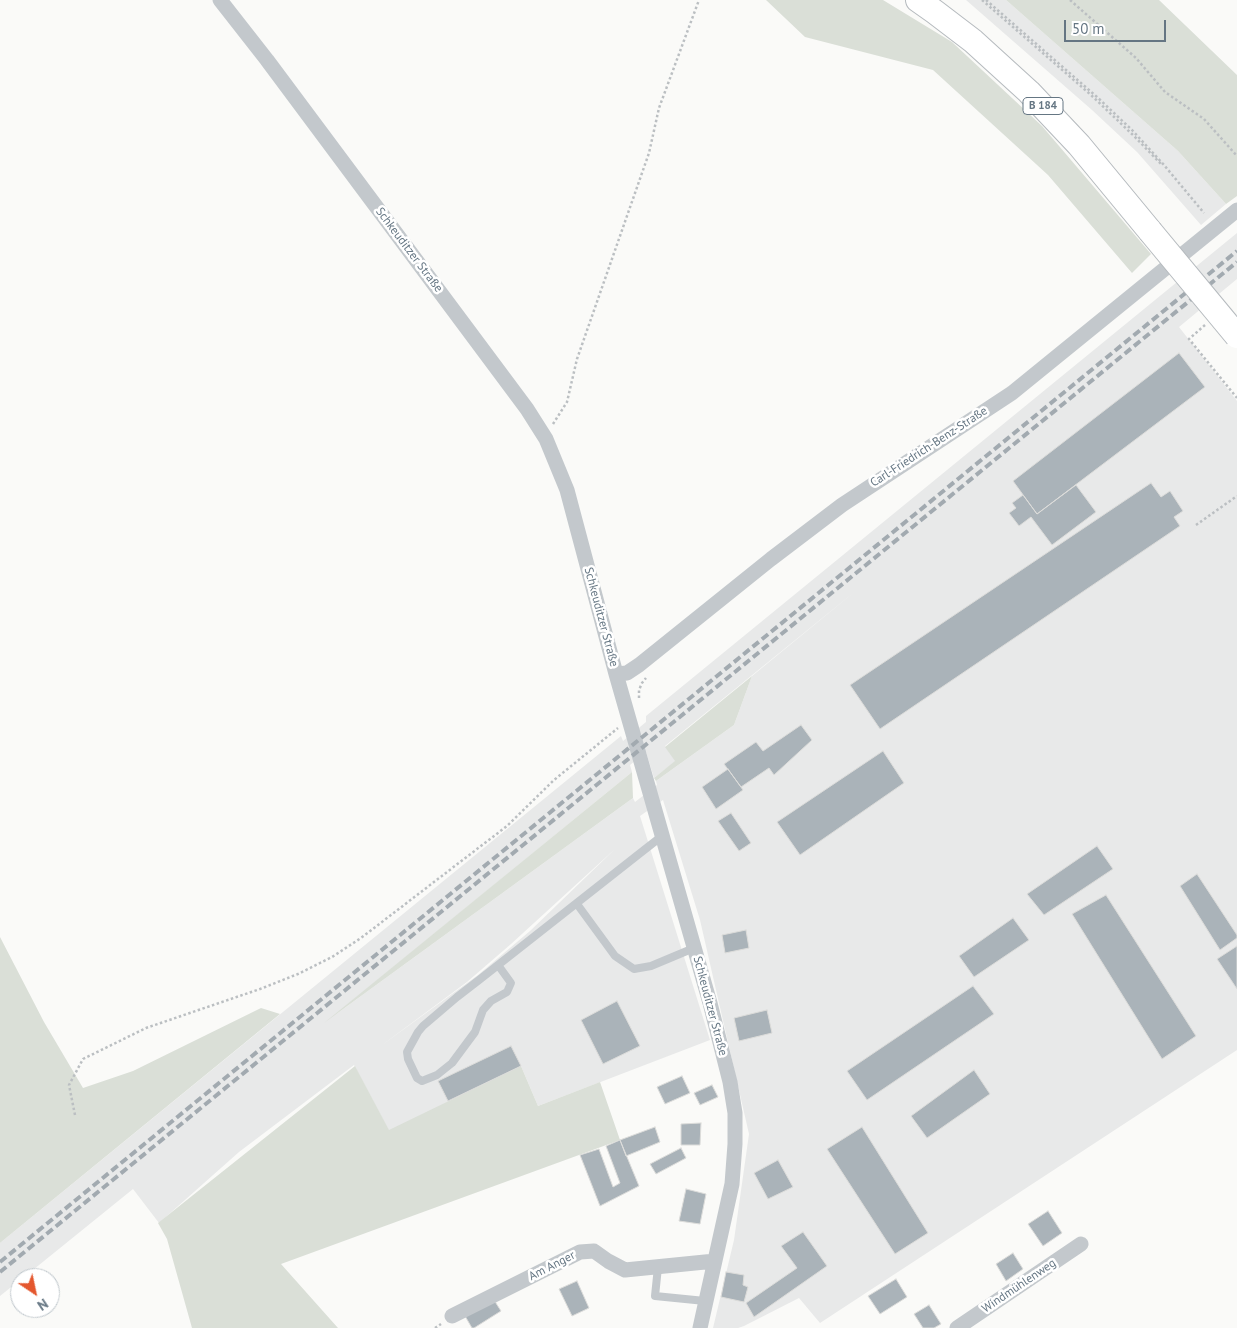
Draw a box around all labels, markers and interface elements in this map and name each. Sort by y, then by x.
scale bar [1067,10,1170,42]
text: 50 m [1072,19,1105,38]
road number: B 184 [1023,98,1063,114]
street label: Schkeuditzer Straße [372,205,446,295]
street label: Carl-Friedrich-Benz-Straße [868,404,990,490]
street label: Schkeuditzer Straße [581,566,621,668]
street label: Schkeuditzer Straße [690,955,730,1057]
street label: Am Anger [526,1248,578,1284]
street label: Windmühlenweg [979,1256,1059,1316]
north arrow [10,1268,60,1318]
text: N [34,1295,52,1315]

